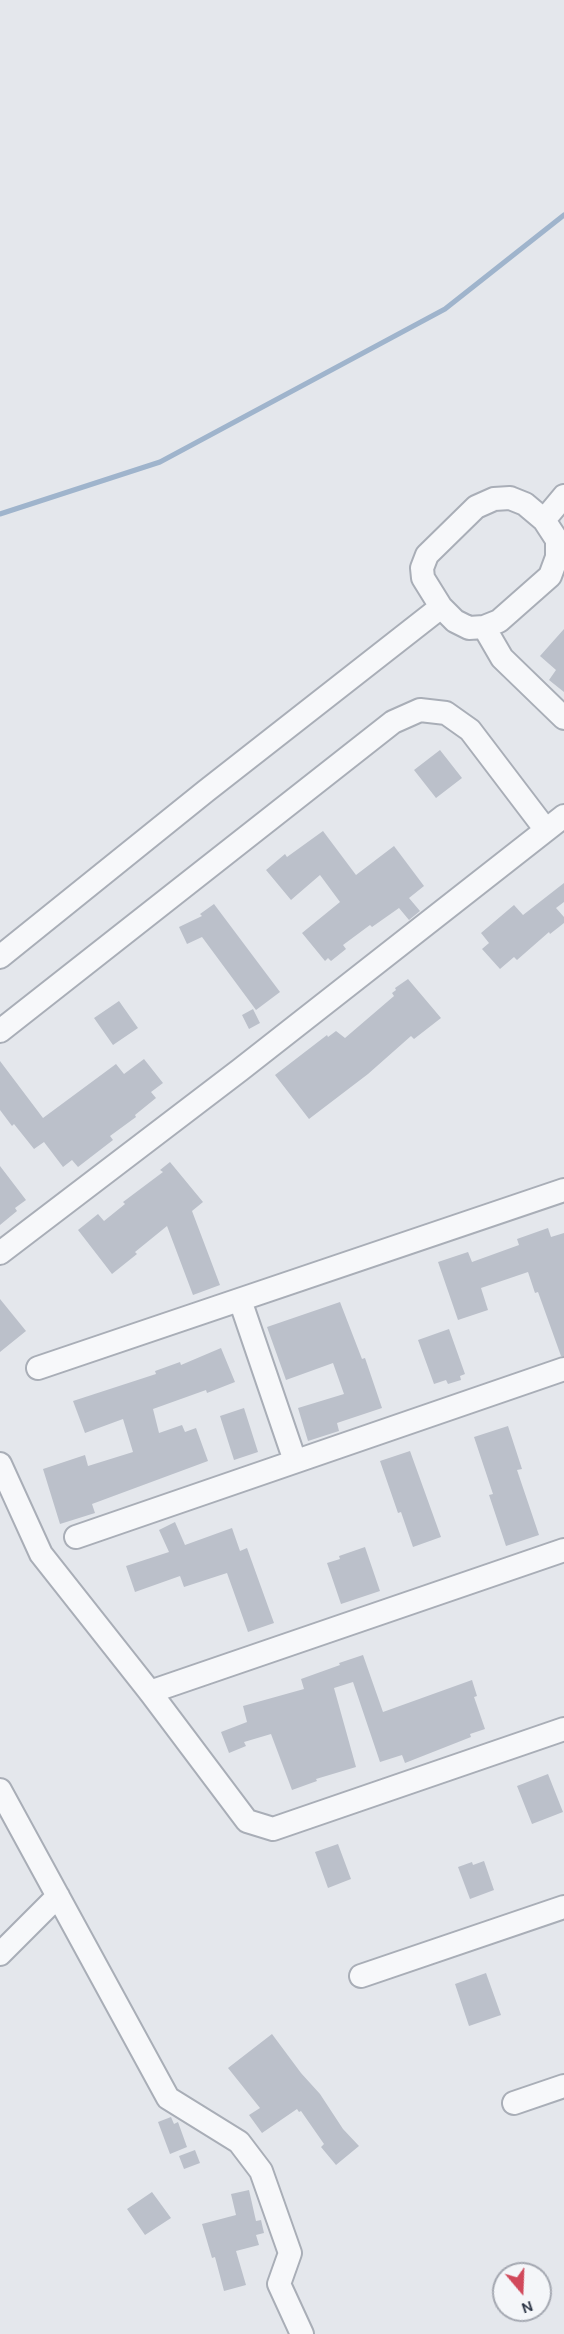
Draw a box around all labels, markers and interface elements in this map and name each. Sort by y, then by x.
north arrow [492,2262,552,2322]
text: N [519,2297,536,2318]

